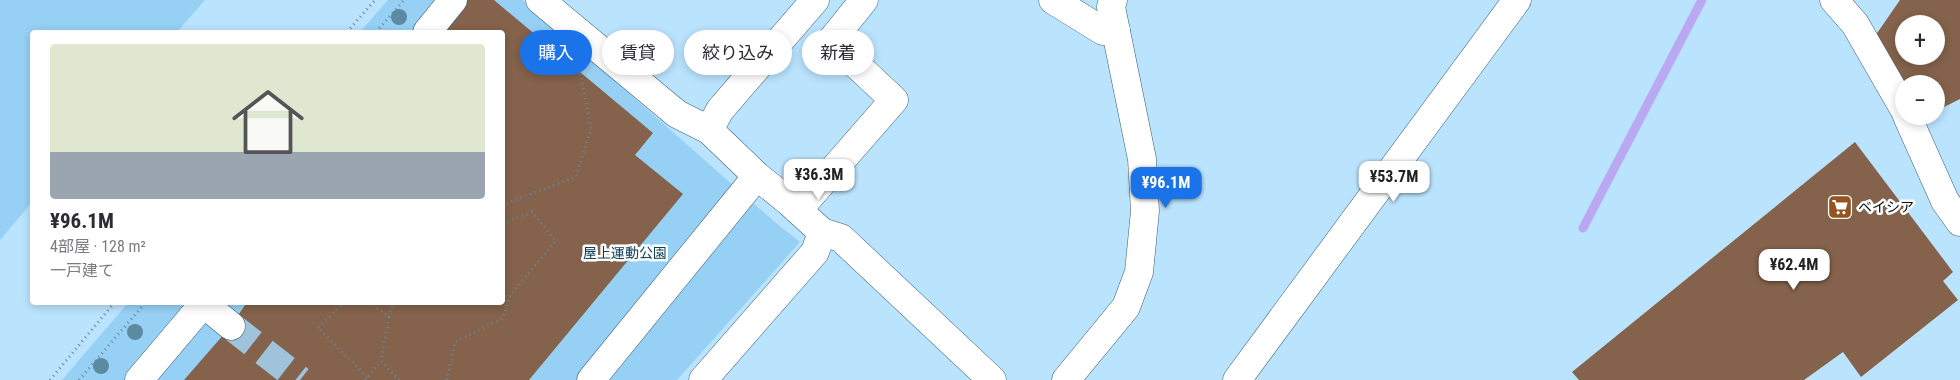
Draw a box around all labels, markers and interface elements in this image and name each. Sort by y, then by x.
map controls [1895,15,1945,125]
button: + [1895,15,1945,65]
chip: 購入 [520,30,592,75]
chip: 賃貸 [602,30,674,75]
chip: 絞り込み [684,30,792,75]
chip: 新着 [802,30,874,75]
button: − [1895,75,1945,125]
icon: home [223,77,313,167]
pin: ¥36.3M [778,158,860,201]
pin: ¥53.7M [1353,160,1435,203]
text: ¥36.3M [795,165,843,184]
pin: ¥96.1M [1125,166,1207,209]
text: ¥53.7M [1370,167,1418,186]
text: ¥96.1M [1142,173,1190,192]
supermarket icon: ベイシア [1827,194,1853,220]
place label: ベイシア [1858,199,1914,215]
text: ¥96.1M [50,209,114,233]
text: 4部屋 · 128 m² [50,237,146,256]
park label: 屋上運動公園 [583,245,667,261]
pin: ¥62.4M [1753,248,1835,291]
text: ¥62.4M [1770,255,1818,274]
text: 一戸建て [50,261,114,280]

